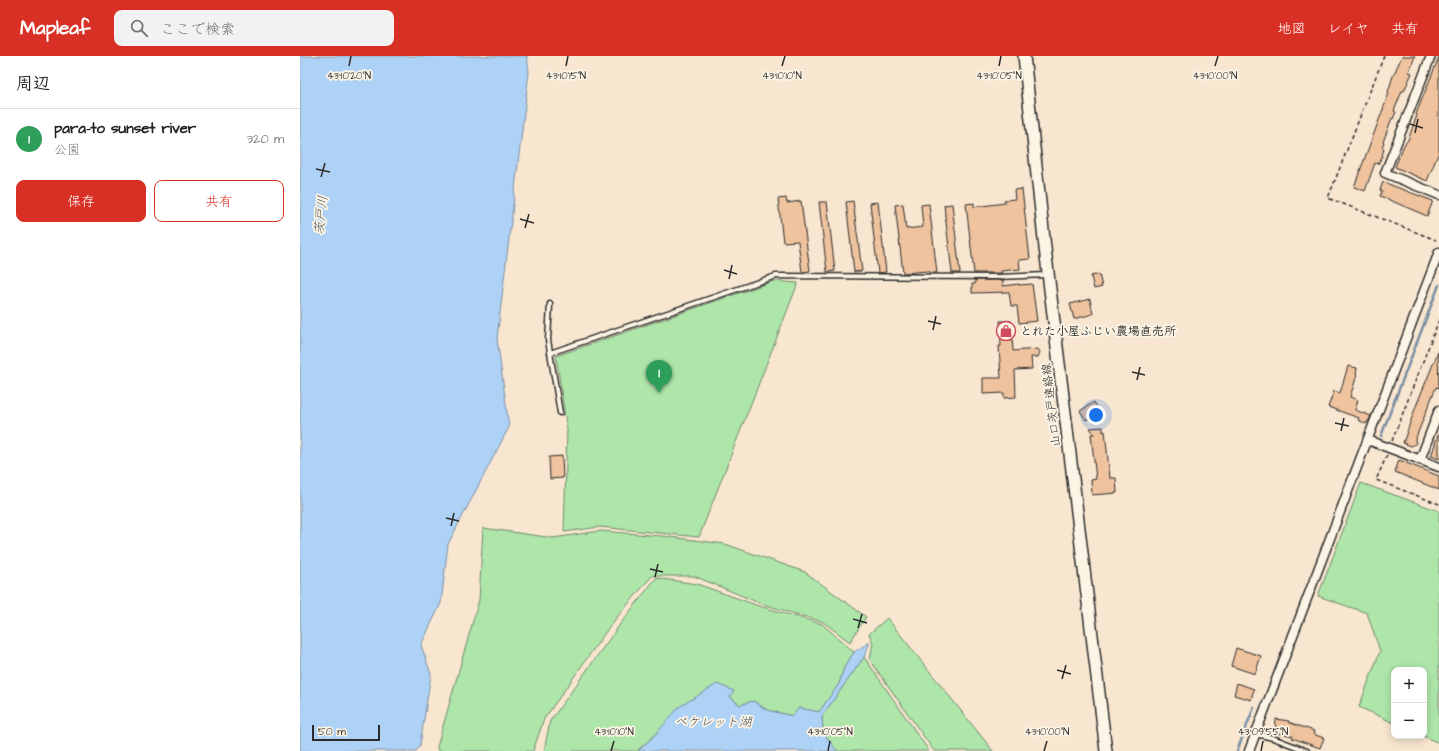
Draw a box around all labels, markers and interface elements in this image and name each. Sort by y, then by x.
search box [114,10,394,46]
text: Mapleaf [20,15,90,42]
icon: search [128,17,150,39]
text: ここで検索 [160,19,235,40]
text: 地図 [1278,19,1306,39]
text: レイヤ [1328,19,1369,39]
text: 共有 [1391,19,1419,39]
text: 43°10'20"N [327,69,371,83]
text: 43°10'15"N [546,69,586,83]
text: 43°10'10"N [762,69,802,83]
text: 43°10'05"N [976,69,1022,83]
text: 43°10'00"N [1193,69,1237,83]
text: 周辺 [16,72,50,96]
text: para-to sunset river [54,118,196,139]
text: 1 [28,130,30,148]
text: 320 m [246,130,284,148]
text: 公園 [54,141,80,159]
button: 保存 [16,180,146,222]
button: 共有 [154,180,284,222]
water label: 茨戸川 [310,195,332,235]
shop icon: とれた小屋ふじい農場直売所 [995,320,1017,342]
place label: とれた小屋ふじい農場直売所 [1020,323,1177,340]
pin: 1 [646,360,672,393]
street label: 山口茨戸連絡線 [1038,362,1065,448]
your location [1086,405,1106,425]
map controls [1391,667,1427,739]
button: + [1391,667,1427,703]
button: − [1391,703,1427,739]
water label: ペケレット湖 [674,713,753,731]
scale bar [312,723,380,742]
text: 50 m [318,724,346,739]
text: 43°10'10"N [594,725,634,739]
text: 43°10'05"N [807,725,853,739]
text: 43°10'00"N [1025,725,1069,739]
text: 43°09'55"N [1238,725,1288,739]

